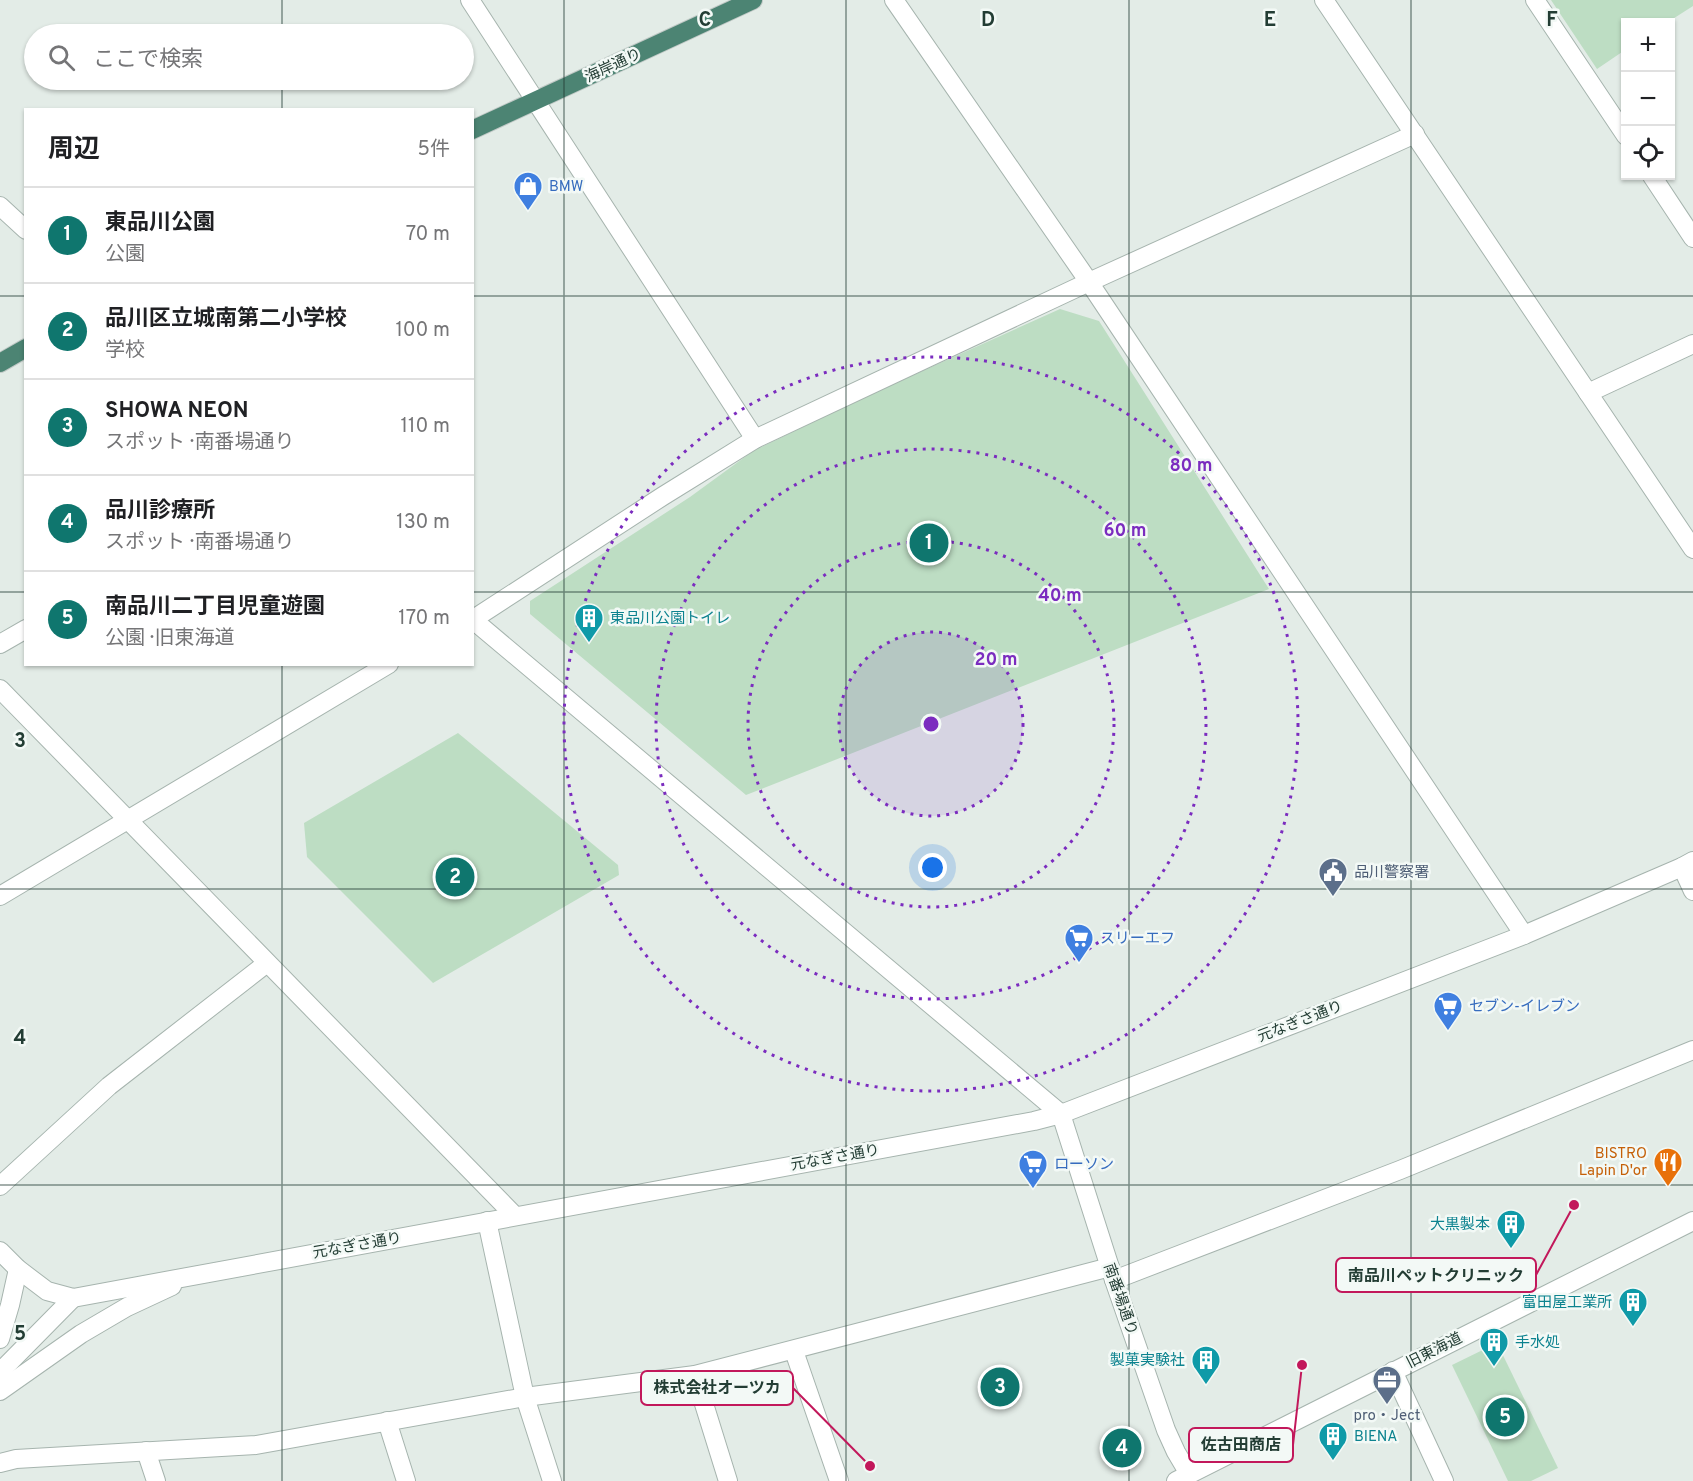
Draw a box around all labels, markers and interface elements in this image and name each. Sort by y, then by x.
text: C [699,8,711,34]
text: D [981,8,995,34]
text: E [1264,8,1276,34]
text: F [1546,8,1558,34]
map controls [1621,18,1675,180]
button: + [1621,18,1675,72]
search box [24,24,474,90]
icon: search [45,41,78,74]
street label: 海岸通り [582,45,645,88]
text: ここで検索 [93,47,203,74]
button: − [1621,72,1675,126]
button: locate [1621,126,1675,180]
text: 周辺 [48,134,100,167]
text: 5件 [418,137,450,163]
shop icon: BMW [512,170,544,212]
place label: BMW [549,178,583,197]
text: 東品川公園 [105,210,215,237]
text: 1 [64,222,72,248]
text: 70 m [406,222,450,248]
text: 公園 [105,242,145,268]
text: 品川区立城南第二小学校 [105,306,347,333]
text: 2 [61,318,74,344]
text: 100 m [395,318,450,344]
text: 学校 [105,338,145,364]
text: SHOWA NEON [105,398,249,425]
text: 3 [62,414,74,440]
text: 110 m [401,414,450,440]
text: スポット · 南番場通り [105,430,294,456]
text: 80 m [1169,455,1213,478]
text: 品川診療所 [105,498,215,525]
text: 4 [61,510,74,536]
text: 130 m [396,510,450,536]
pin: 1 [910,520,948,566]
text: 60 m [1103,520,1147,543]
text: スポット · 南番場通り [105,530,294,556]
text: 40 m [1038,585,1082,608]
text: 南品川二丁目児童遊園 [105,594,325,621]
building icon: 東品川公園トイレ [573,602,605,644]
text: 5 [61,606,74,632]
text: 170 m [398,606,450,632]
place label: 東品川公園トイレ [610,610,730,629]
text: 公園 · 旧東海道 [105,626,234,652]
text: 20 m [974,649,1018,672]
centre of rings [921,714,941,734]
text: 3 [14,729,26,755]
your location [918,853,947,882]
pin: 2 [436,854,474,900]
public building icon: 品川警察署 [1317,856,1349,898]
place label: 品川警察署 [1354,864,1429,883]
supermarket icon: スリーエフ [1063,922,1095,964]
place label: スリーエフ [1100,930,1175,949]
supermarket icon: セブン-イレブン [1432,990,1464,1032]
street label: 元なぎさ通り [1255,997,1346,1047]
place label: セブン-イレブン [1469,998,1580,1017]
text: 4 [14,1026,26,1052]
street label: 元なぎさ通り [789,1141,881,1176]
place label: BISTRO Lapin D'or [1579,1145,1647,1181]
restaurant icon: BISTRO Lapin D'or [1652,1146,1684,1188]
supermarket icon: ローソン [1017,1148,1049,1190]
place label: ローソン [1054,1156,1114,1175]
building icon: 大黒製本 [1495,1208,1527,1250]
place label: 大黒製本 [1430,1216,1490,1235]
street label: 元なぎさ通り [311,1229,403,1264]
callout: 南品川ペットクリニック [1336,1258,1536,1292]
street label: 南番場通り [1098,1261,1141,1338]
text: 南品川ペットクリニック [1348,1267,1524,1287]
building icon: 富田屋工業所 [1617,1286,1649,1328]
place label: 富田屋工業所 [1522,1294,1612,1313]
text: 5 [14,1322,26,1348]
building icon: 手水処 [1478,1326,1510,1368]
street label: 旧東海道 [1404,1329,1466,1373]
place label: 手水処 [1515,1334,1560,1353]
building icon: 製菓実験社 [1190,1344,1222,1386]
place label: 製菓実験社 [1110,1352,1185,1371]
pin: 3 [980,1364,1020,1410]
office icon: pro・Ject [1371,1364,1403,1406]
callout: 株式会社オーツカ [641,1371,793,1405]
text: 株式会社オーツカ [653,1378,781,1399]
pin: 5 [1486,1394,1524,1440]
place label: pro・Ject [1354,1407,1420,1426]
building icon: BIENA [1317,1420,1349,1462]
pin: 4 [1102,1426,1142,1470]
callout: 佐古田商店 [1189,1428,1293,1462]
place label: BIENA [1354,1428,1397,1447]
text: 佐古田商店 [1200,1436,1281,1456]

